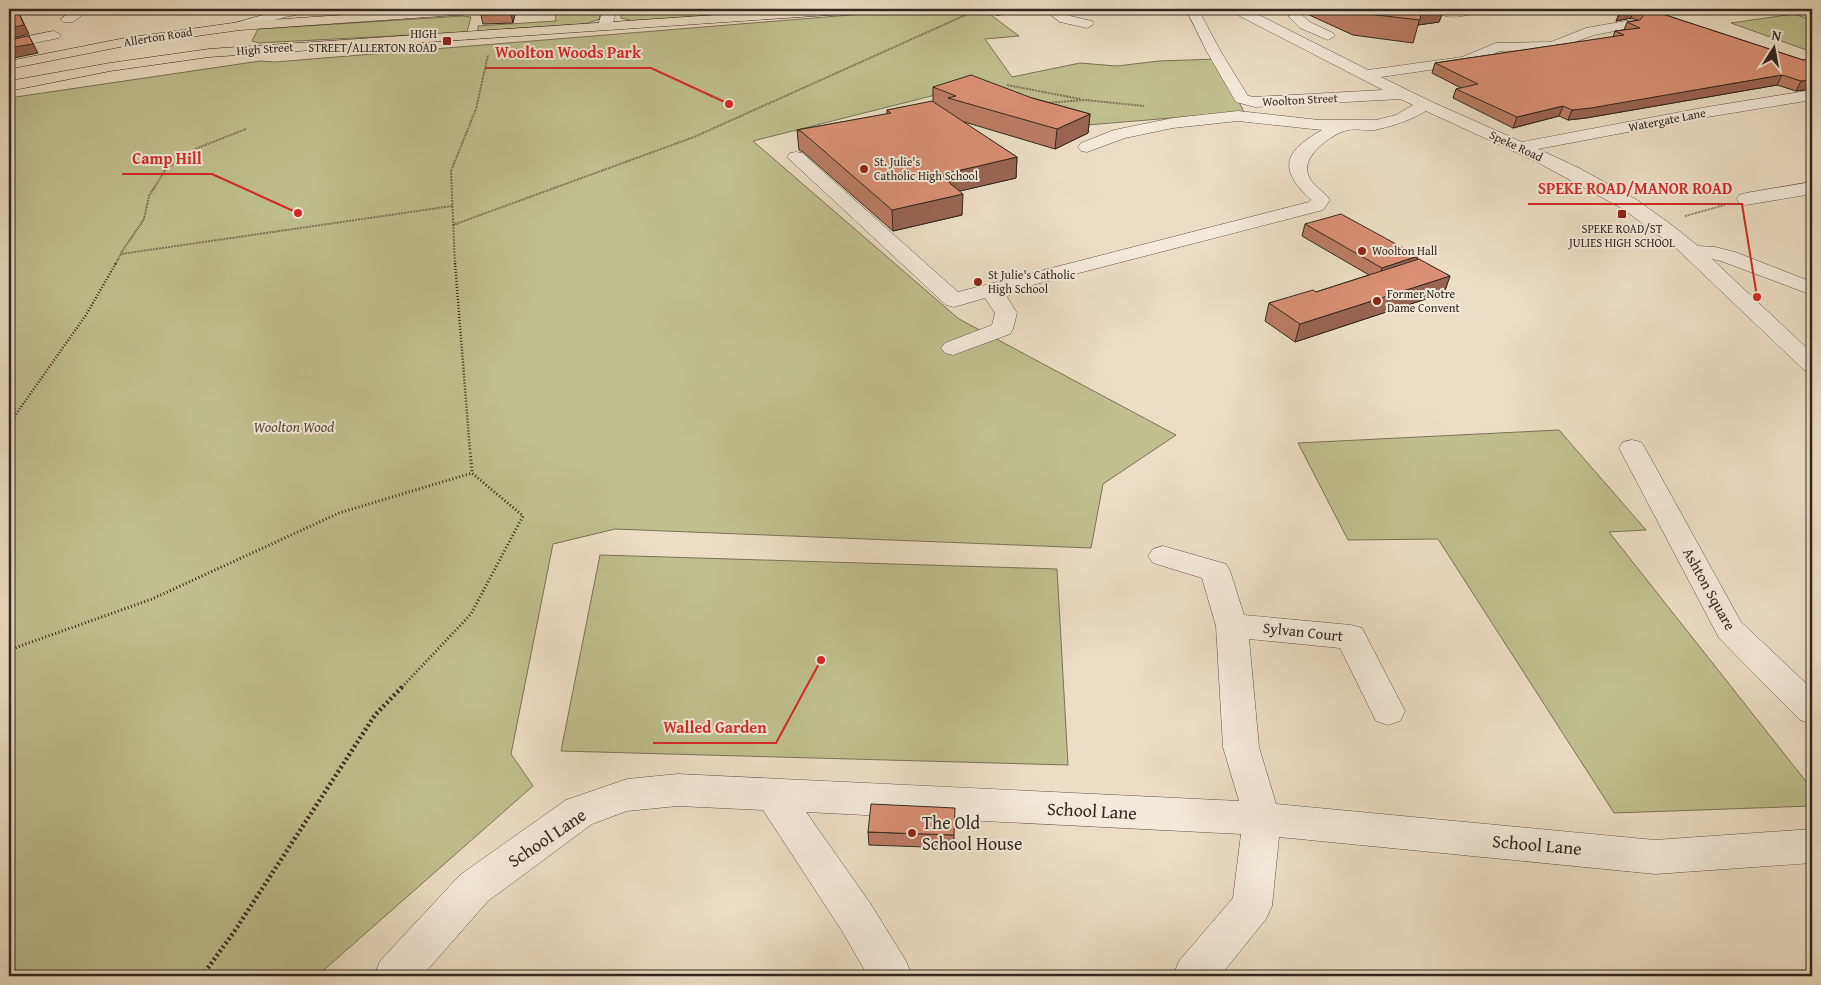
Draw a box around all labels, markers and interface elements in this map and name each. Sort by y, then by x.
north arrow [1748,22,1798,72]
street label: Allerton Road [122,23,194,50]
place label: HIGH STREET/ALLERTON ROAD [308,25,437,56]
text: N [1770,25,1784,46]
marker: HIGH STREET/ALLERTON ROAD [441,35,453,47]
callout: Woolton Woods Park [485,37,651,68]
street label: High Street [236,38,295,59]
text: Woolton Woods Park [495,40,642,64]
street label: Woolton Street [1262,89,1339,110]
street label: Watergate Lane [1627,104,1707,135]
street label: Speke Road [1487,126,1546,166]
callout: Camp Hill [122,143,212,174]
text: Camp Hill [132,146,202,170]
place label: St. Julie's Catholic High School [874,153,979,184]
marker: St. Julie's Catholic High School [858,163,870,175]
callout: SPEKE ROAD/MANOR ROAD [1528,173,1742,204]
text: SPEKE ROAD/MANOR ROAD [1538,176,1732,200]
marker: SPEKE ROAD/ST JULIES HIGH SCHOOL [1616,208,1628,220]
place label: SPEKE ROAD/ST JULIES HIGH SCHOOL [1567,220,1675,251]
place label: Woolton Hall [1372,242,1438,259]
marker: Woolton Hall [1356,245,1368,257]
place label: St Julie's Catholic High School [988,266,1076,297]
marker: St Julie's Catholic High School [972,276,984,288]
place label: Former Notre Dame Convent [1387,285,1460,316]
marker: Former Notre Dame Convent [1371,295,1383,307]
park label: Woolton Wood [254,416,334,437]
street label: Ashton Square [1678,544,1741,634]
street label: Sylvan Court [1262,617,1345,646]
callout: Walled Garden [653,712,776,743]
text: Walled Garden [663,715,767,739]
street label: School Lane [1046,795,1138,826]
street label: School Lane [502,801,592,874]
place label: The Old School House [922,809,1022,857]
marker: The Old School House [906,827,918,839]
street label: School Lane [1491,827,1583,862]

